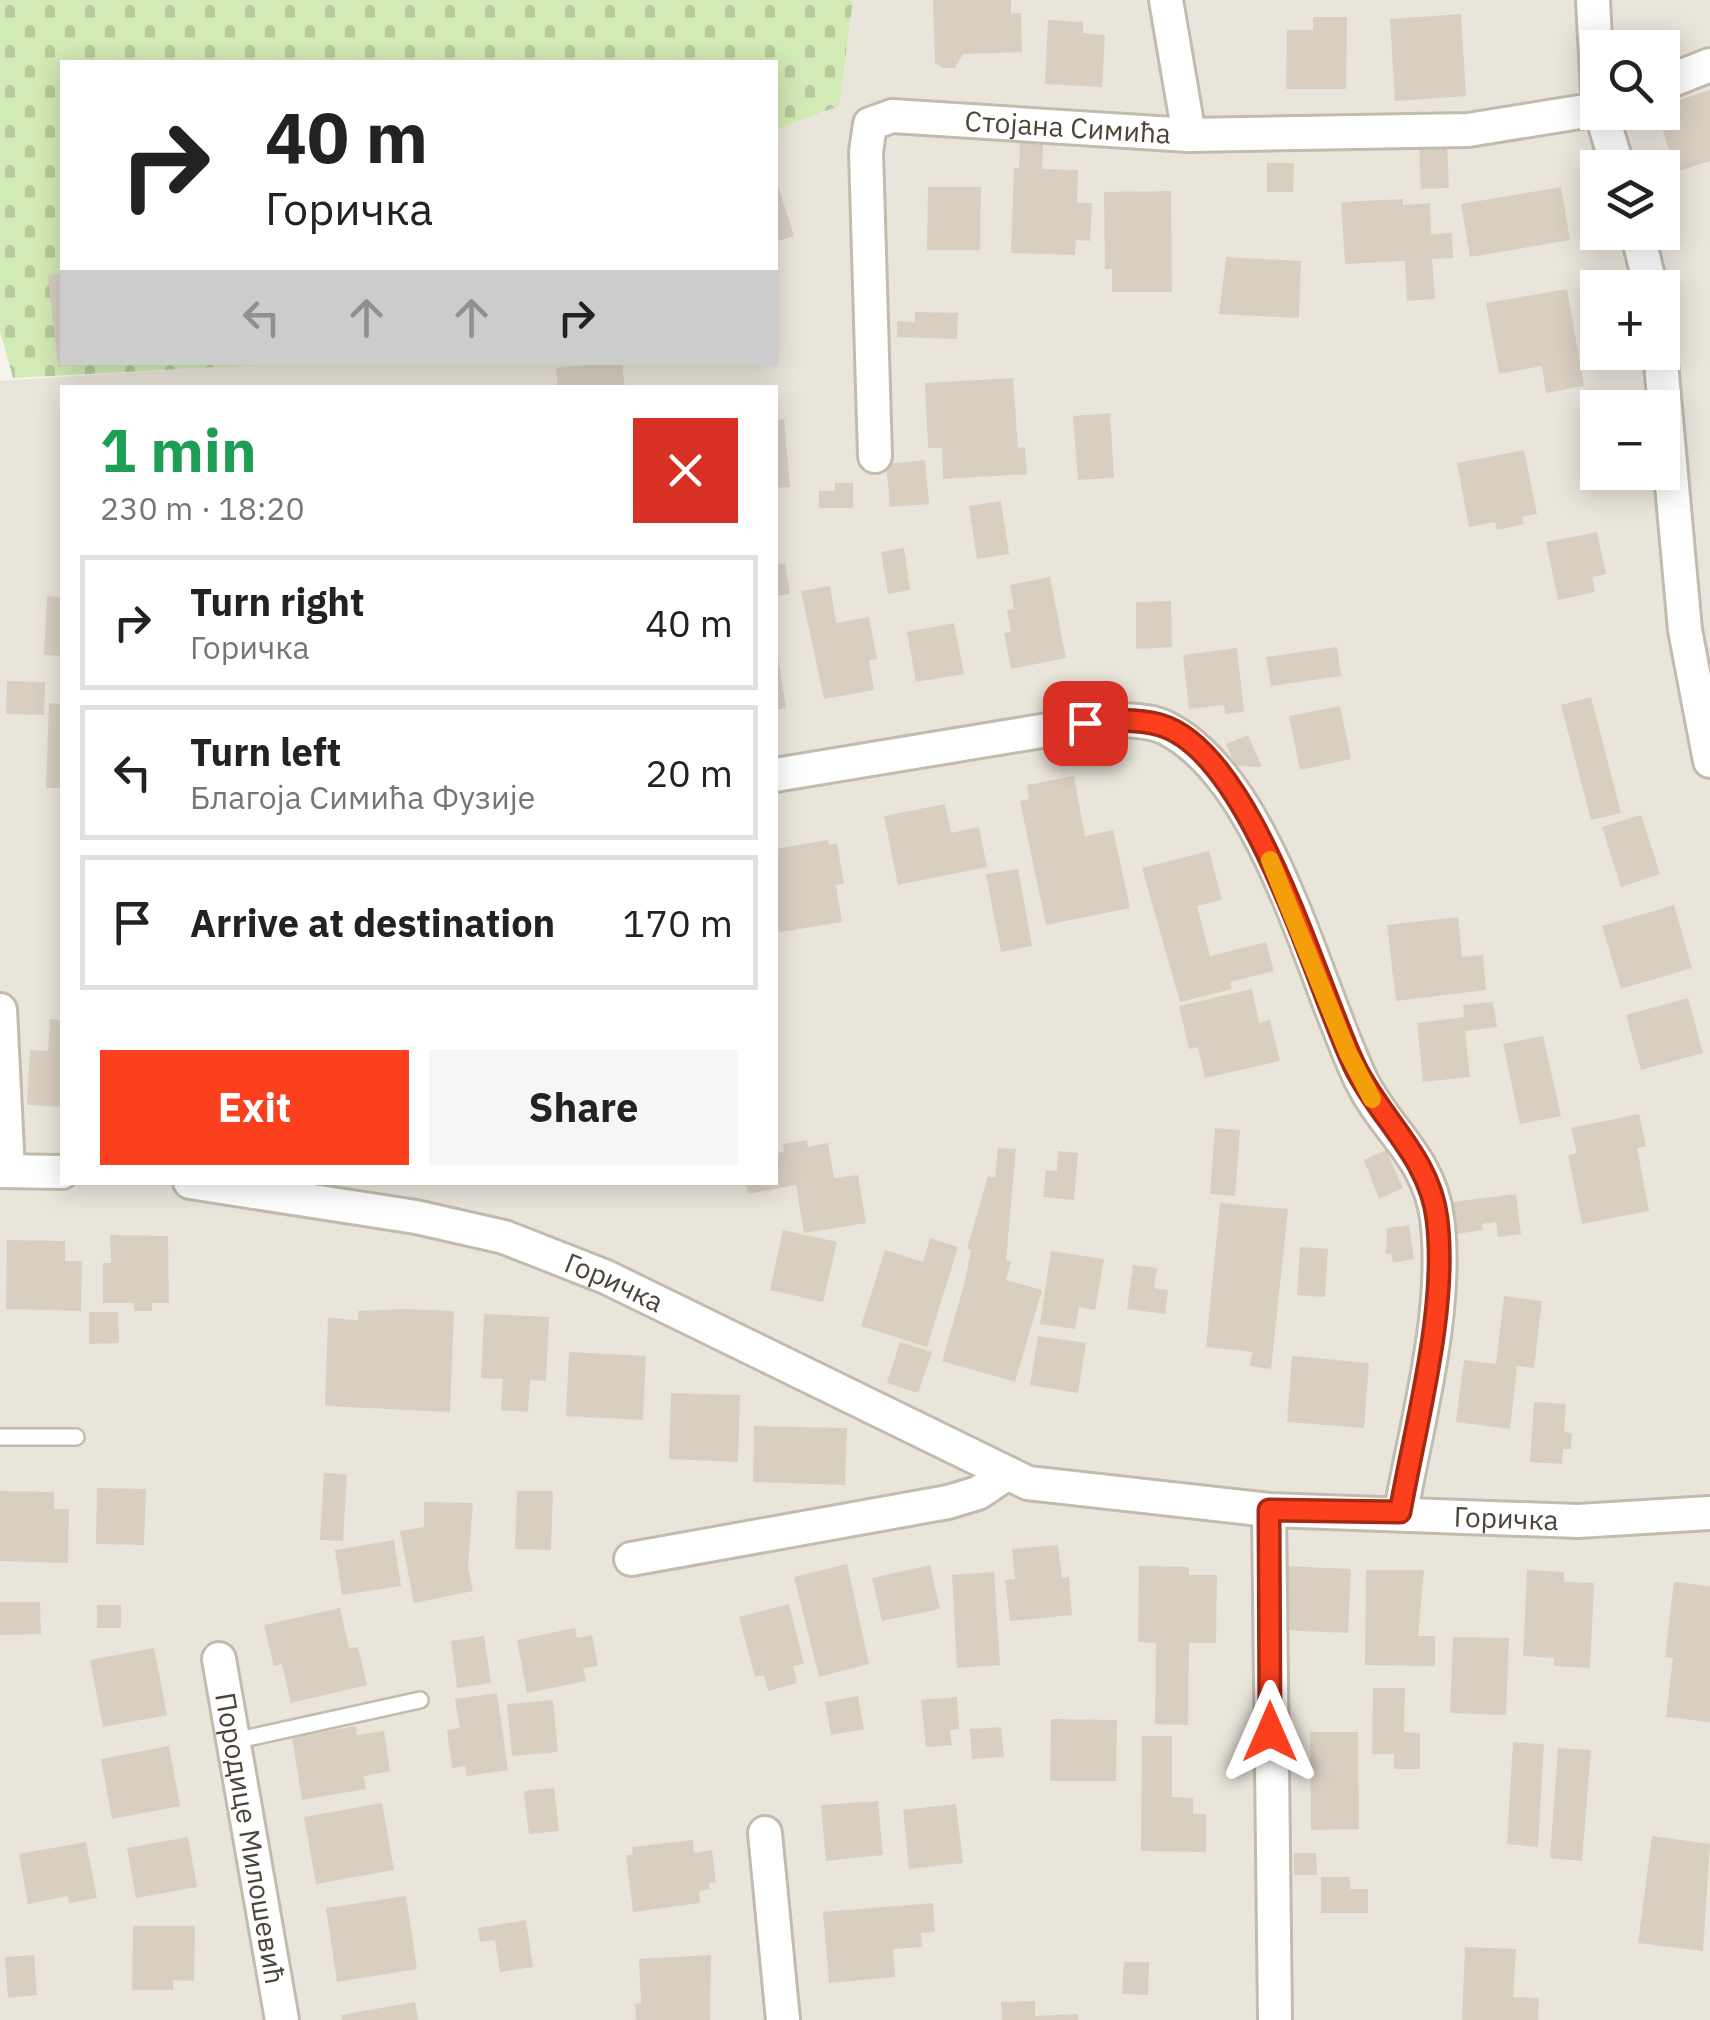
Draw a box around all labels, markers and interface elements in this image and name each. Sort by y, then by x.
map controls [1580,30,1680,490]
button: search [1580,30,1680,130]
text: 40 m [265,91,428,182]
icon: right [100,100,230,230]
street label: Стојана Симића [964,102,1172,152]
button: layers [1580,150,1680,250]
text: Горичка [265,179,433,237]
button: + [1580,270,1680,370]
icon: left [234,290,289,345]
icon: ahead [339,290,394,345]
icon: ahead [444,290,499,345]
icon: right [549,290,604,345]
button: − [1580,390,1680,490]
text: 1 min [100,410,257,489]
button: close [633,418,738,523]
text: 230 m · 18:20 [100,487,305,529]
text: Turn right [190,577,365,626]
icon: right [105,595,160,650]
text: 40 m [645,598,733,647]
text: Горичка [190,626,310,668]
pin [1043,681,1128,766]
icon: arrive [1058,696,1113,751]
text: Turn left [190,727,341,776]
icon: left [105,745,160,800]
text: 20 m [645,748,733,797]
text: Благоја Симића Фузије [190,776,535,818]
icon: arrive [105,895,160,950]
text: Arrive at destination [190,898,555,947]
text: 170 m [622,898,733,947]
button: Exit [100,1050,409,1165]
button: Share [429,1050,738,1165]
street label: Горичка [560,1244,670,1320]
street label: Горичка [1453,1498,1559,1538]
position arrow [1218,1680,1322,1784]
street label: Породице Милошевић [207,1690,294,1987]

